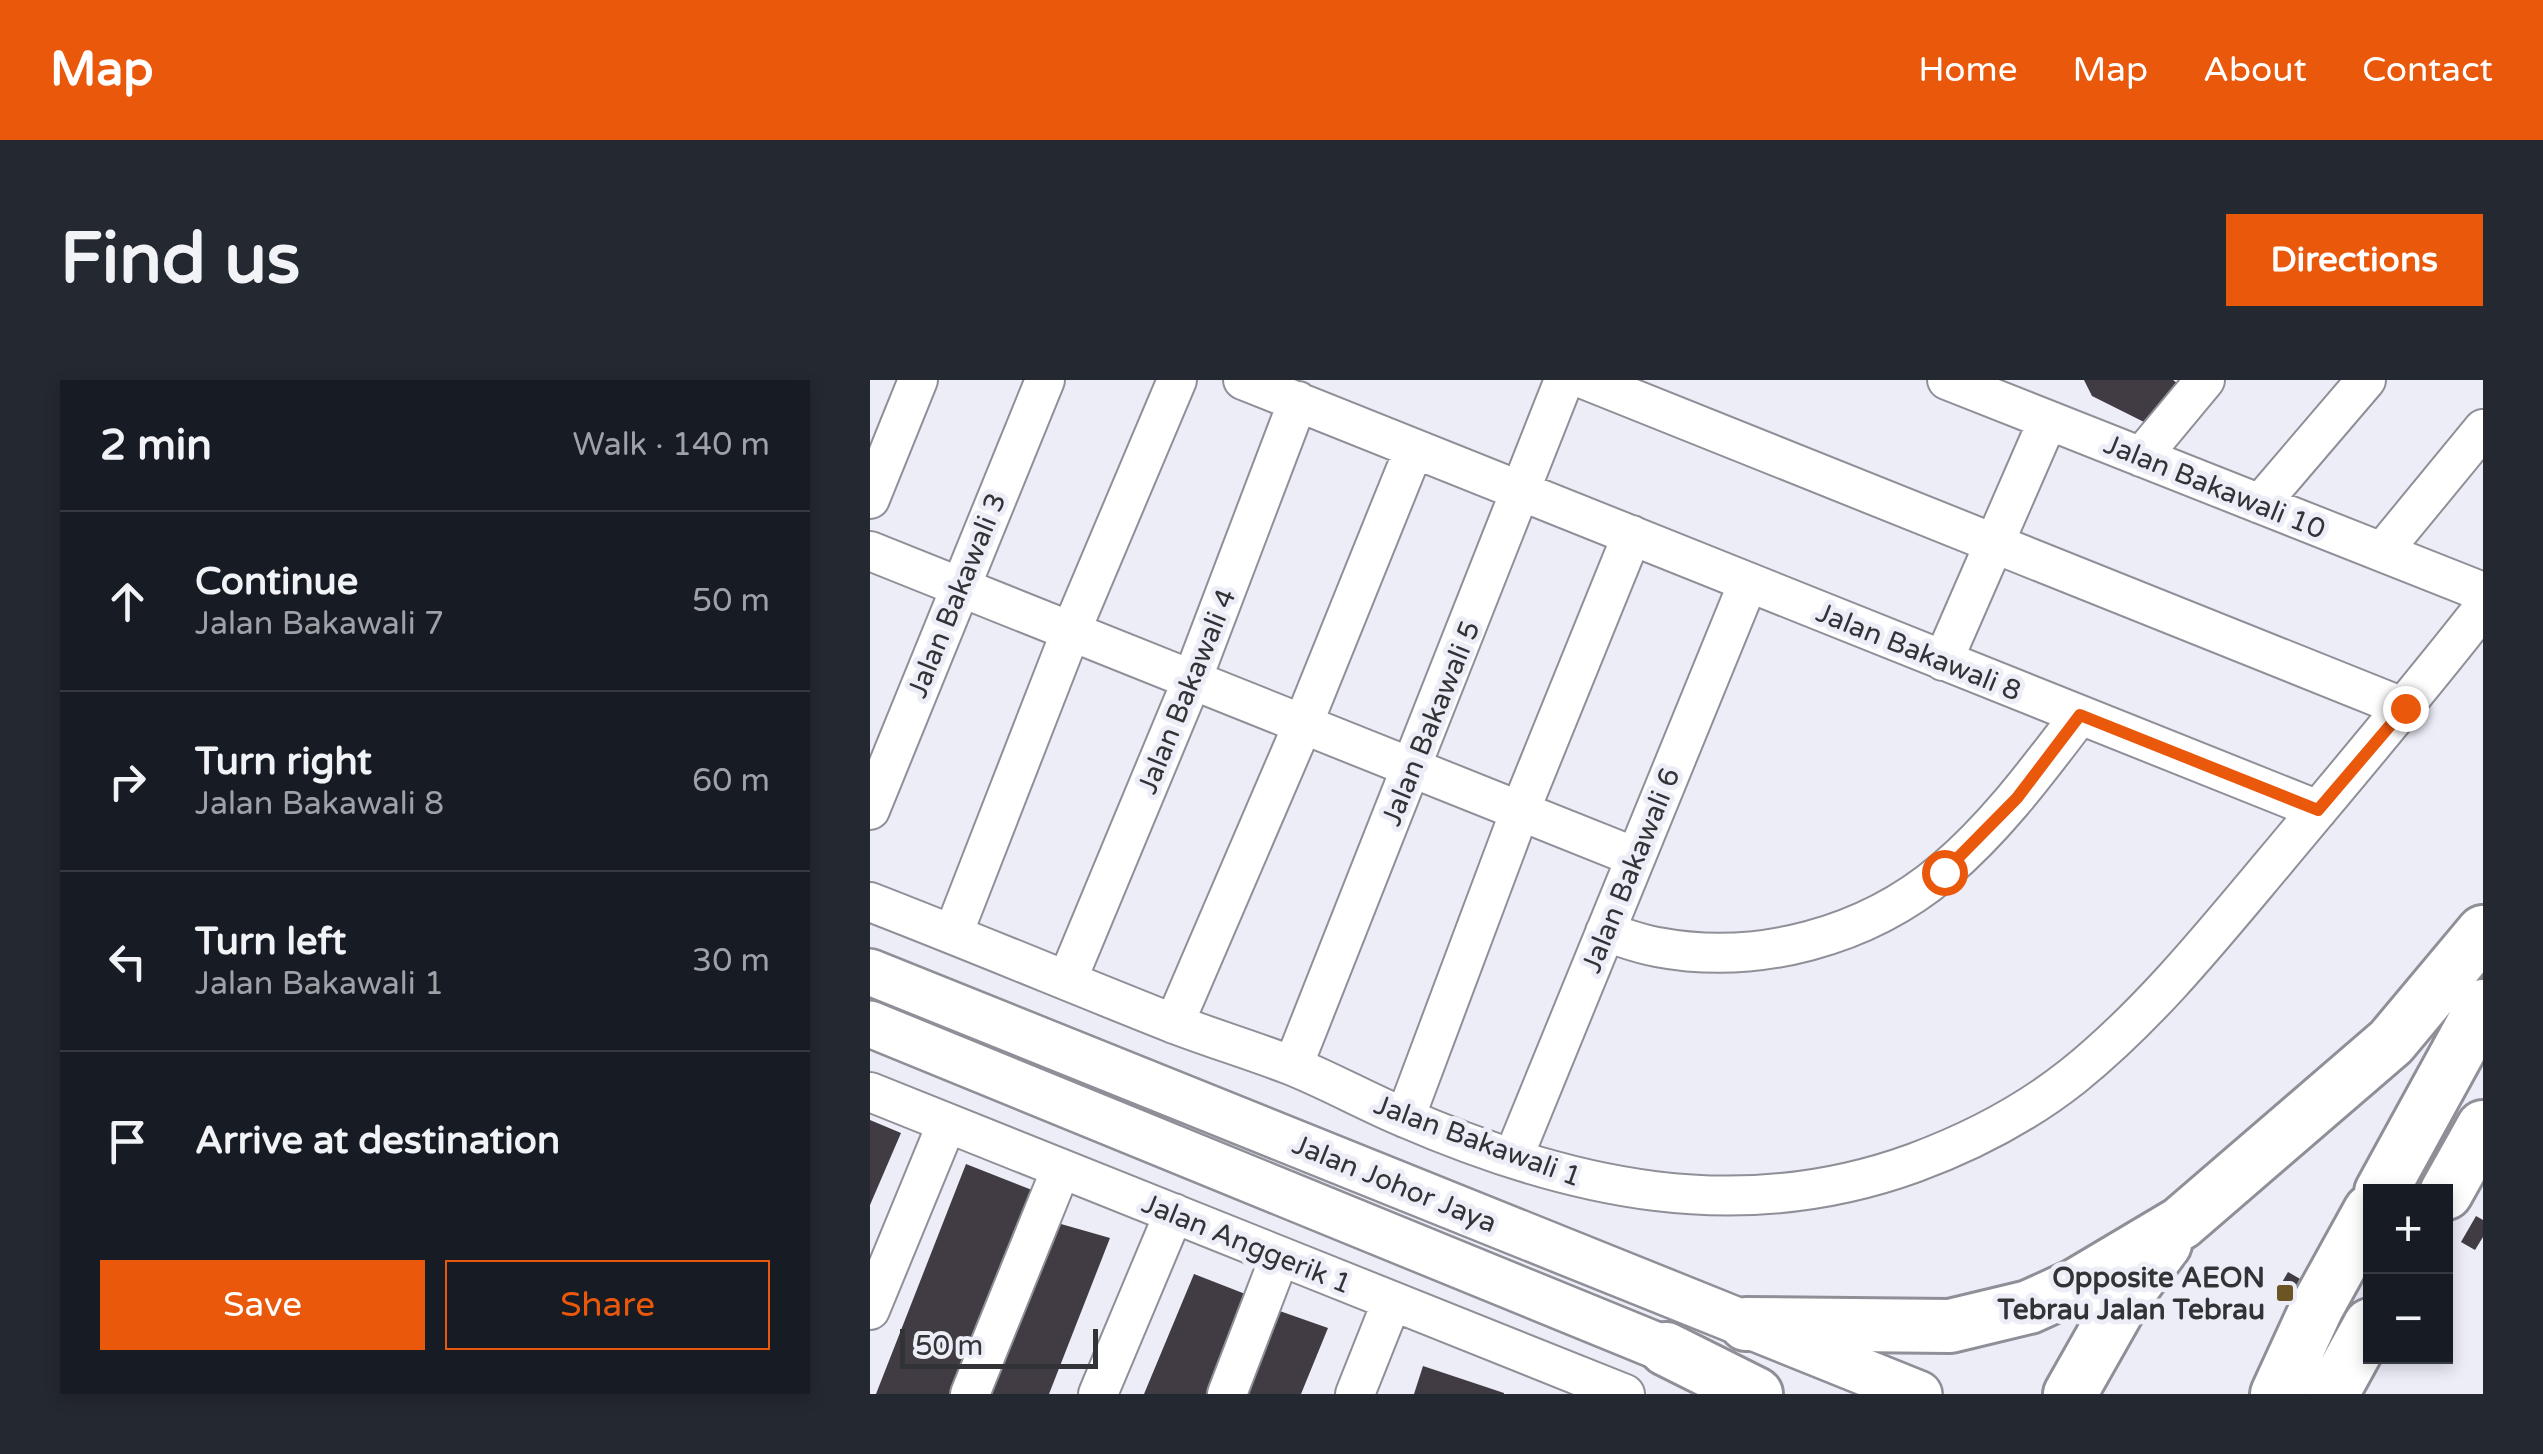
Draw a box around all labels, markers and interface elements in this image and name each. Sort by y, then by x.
text: Map [50,41,154,99]
text: Home [1918,49,2017,91]
text: Map [2072,49,2148,91]
text: About [2203,49,2307,91]
text: Contact [2362,49,2493,91]
button: Directions [2226,214,2483,306]
text: Find us [60,218,300,302]
text: 2 min [100,420,212,471]
text: Walk · 140 m [573,426,770,464]
street label: Jalan Bakawali 10 [2099,427,2330,547]
street label: Jalan Bakawali 3 [900,488,1014,703]
text: Continue [195,559,358,605]
icon: ahead [100,574,155,629]
text: 50 m [692,582,770,620]
street label: Jalan Bakawali 4 [1130,584,1244,799]
street label: Jalan Bakawali 8 [1811,595,2026,709]
text: Jalan Bakawali 7 [195,605,444,643]
street label: Jalan Bakawali 5 [1374,616,1488,831]
route end [2383,686,2429,732]
text: Turn right [195,739,372,785]
icon: right [100,754,155,809]
text: 60 m [692,762,770,800]
street label: Jalan Bakawali 6 [1574,763,1688,978]
text: Jalan Bakawali 8 [195,785,444,823]
route start [1922,850,1968,896]
text: Turn left [195,919,346,965]
icon: left [100,934,155,989]
text: 30 m [692,942,770,980]
text: Jalan Bakawali 1 [195,965,444,1003]
street label: Jalan Bakawali 1 [1369,1088,1586,1194]
icon: arrive [100,1114,155,1169]
text: Arrive at destination [195,1118,560,1164]
street label: Jalan Johor Jaya [1288,1127,1502,1240]
map controls [2363,1184,2453,1364]
button: + [2363,1184,2453,1274]
street label: Jalan Anggerik 1 [1137,1186,1356,1301]
button: Save [100,1260,425,1350]
button: Share [445,1260,770,1350]
place label: Opposite AEON Tebrau Jalan Tebrau [1997,1261,2265,1327]
button: − [2363,1274,2453,1364]
marker: Opposite AEON Tebrau Jalan Tebrau [2274,1282,2296,1304]
scale bar [900,1324,1098,1368]
text: 50 m [915,1329,983,1363]

